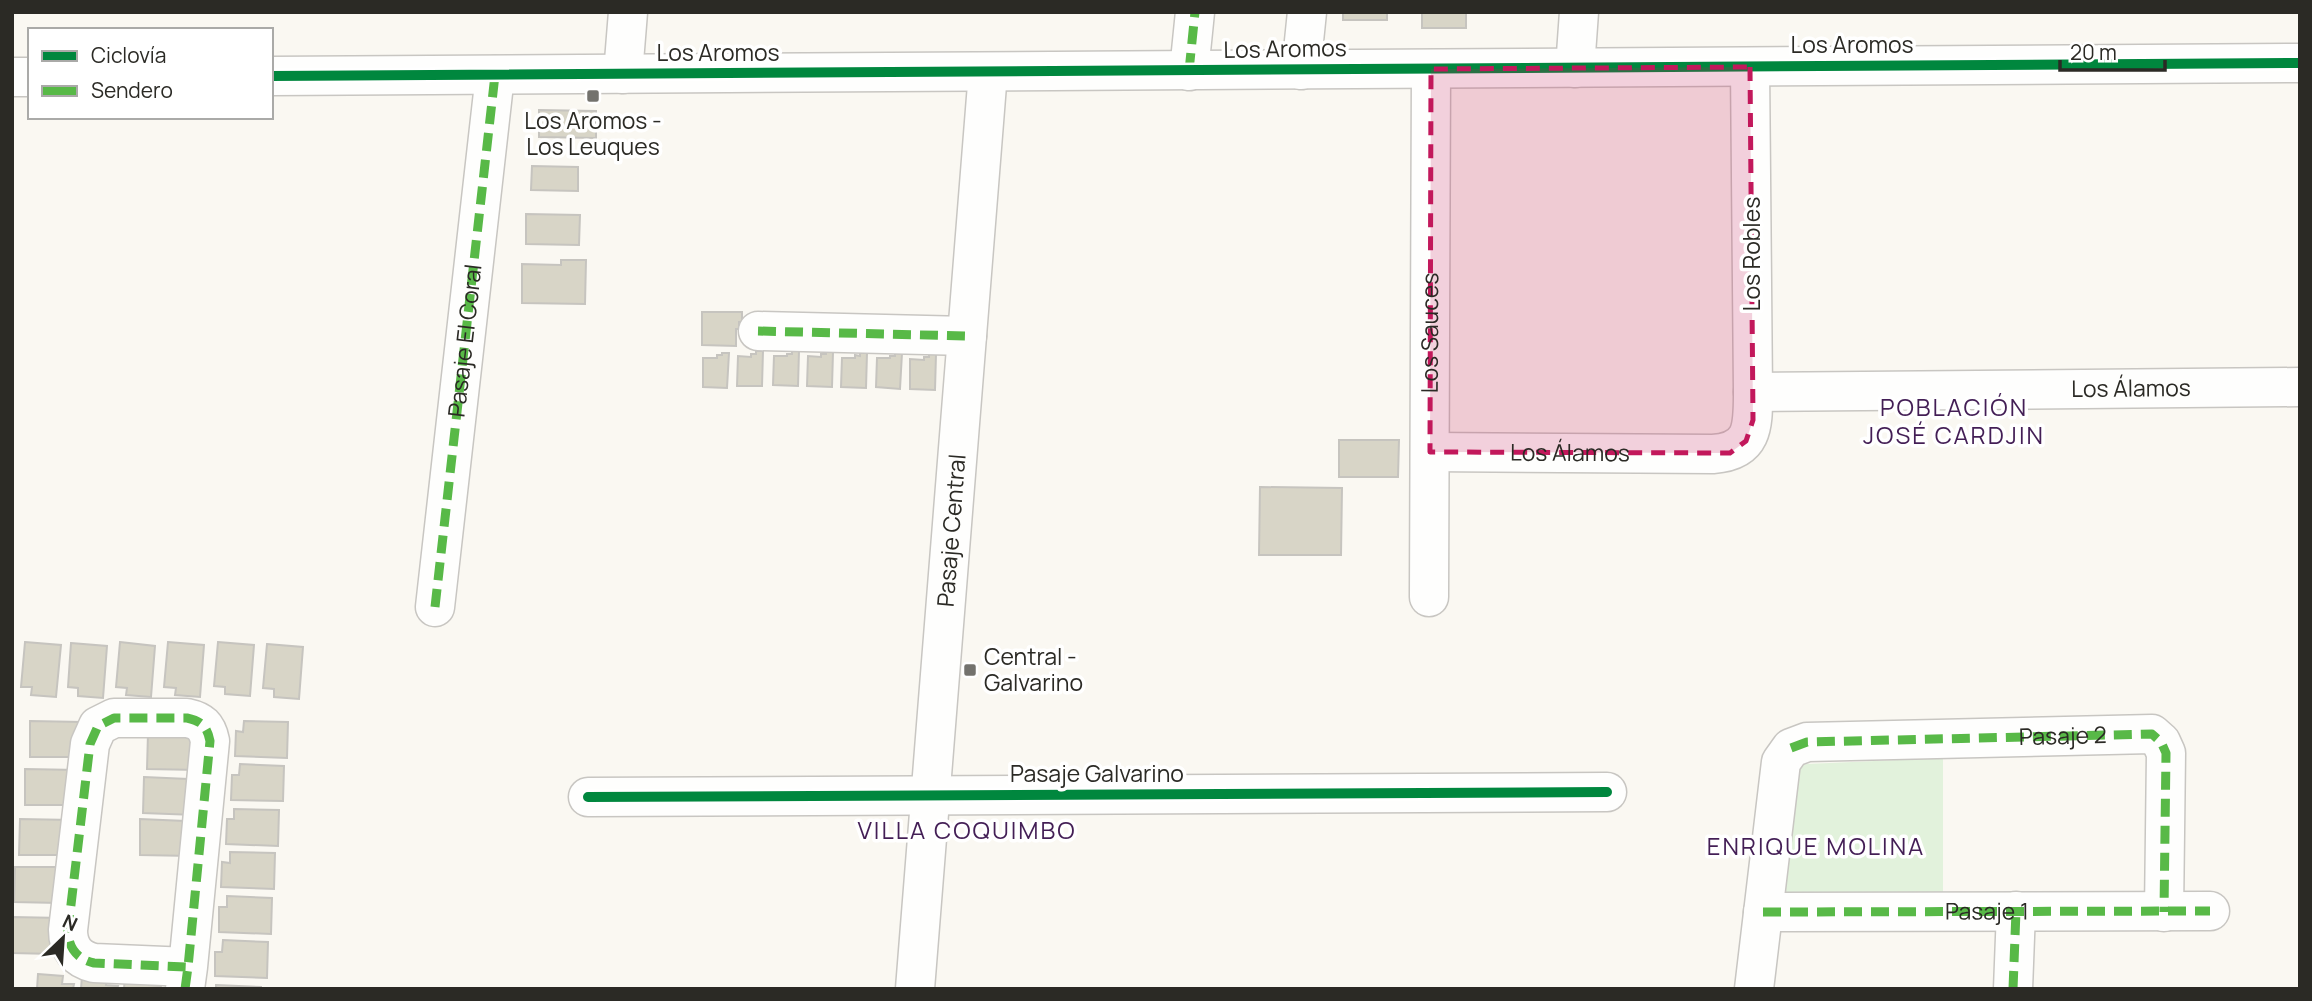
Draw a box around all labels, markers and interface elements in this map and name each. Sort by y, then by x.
legend [28,28,273,119]
street label: Los Aromos [1790,28,1914,60]
scale bar [2060,28,2165,72]
street label: Los Aromos [1223,31,1347,65]
street label: Los Aromos [656,36,780,68]
text: 20 m [2070,38,2117,66]
text: Ciclovía [91,41,166,69]
text: Sendero [91,76,173,104]
marker: Los Aromos - Los Leuques [585,88,601,104]
place label: Los Aromos - Los Leuques [524,104,662,162]
street label: Los Robles [1735,197,1767,311]
street label: Pasaje El Coral [440,262,489,419]
street label: Los Sauces [1413,273,1445,393]
street label: Los Álamos [2071,371,2191,404]
district label: POBLACIÓN JOSÉ CARDJIN [1863,390,2045,451]
street label: Los Álamos [1510,436,1630,468]
street label: Pasaje Central [928,453,973,608]
place label: Central - Galvarino [984,640,1083,698]
marker: Central - Galvarino [962,662,978,678]
street label: Pasaje 2 [2018,718,2107,752]
street label: Pasaje Galvarino [1010,757,1184,789]
district label: VILLA COQUIMBO [857,813,1077,846]
district label: ENRIQUE MOLINA [1707,829,1925,862]
street label: Pasaje 1 [1945,894,2029,927]
north arrow [28,903,98,973]
text: N [59,908,82,937]

